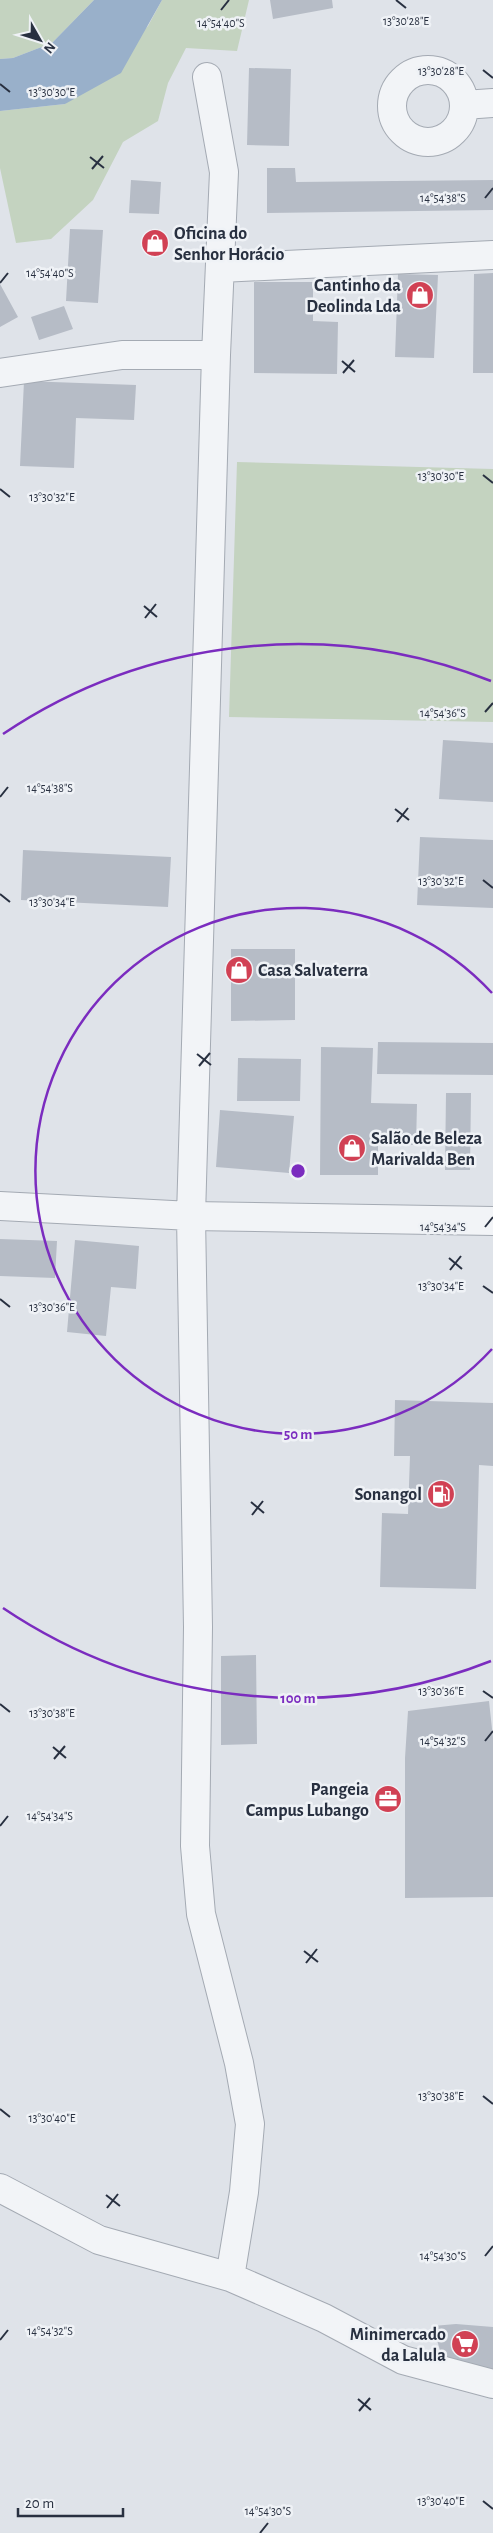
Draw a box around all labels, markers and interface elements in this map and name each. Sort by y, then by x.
north arrow [15,15,65,65]
text: 13°30'28"E [383,15,429,27]
text: 14°54'40"S [197,17,245,29]
text: N [41,39,58,56]
text: 13°30'28"E [418,65,464,77]
text: 13°30'30"E [29,86,75,98]
text: 14°54'38"S [420,192,466,204]
place label: Oficina do Senhor Horácio [174,225,284,264]
shop icon: Oficina do Senhor Horácio [140,228,170,258]
text: 14°54'40"S [26,267,74,279]
place label: Cantinho da Deolinda Lda [306,277,401,316]
shop icon: Cantinho da Deolinda Lda [405,280,435,310]
text: 13°30'30"E [418,470,464,482]
text: 13°30'32"E [29,491,75,503]
text: 14°54'36"S [420,707,466,719]
text: 14°54'38"S [27,782,73,794]
text: 13°30'32"E [418,875,464,887]
text: 13°30'34"E [29,896,75,908]
shop icon: Casa Salvaterra [224,955,254,985]
place label: Casa Salvaterra [258,962,369,980]
place label: Salão de Beleza Marivalda Ben [371,1130,483,1169]
shop icon: Salão de Beleza Marivalda Ben [337,1133,367,1163]
centre of rings [289,1162,307,1180]
text: 14°54'34"S [420,1221,466,1233]
text: 13°30'34"E [418,1280,464,1292]
text: 13°30'36"E [29,1301,75,1313]
text: 50 m [284,1427,312,1442]
fuel station icon: Sonangol [426,1479,456,1509]
place label: Sonangol [354,1486,422,1504]
text: 13°30'36"E [418,1685,464,1697]
text: 100 m [280,1691,316,1706]
text: 13°30'38"E [29,1707,75,1719]
text: 14°54'32"S [420,1735,466,1747]
place label: Pangeia Campus Lubango [246,1781,369,1820]
office icon: Pangeia Campus Lubango [373,1784,403,1814]
text: 14°54'34"S [27,1810,73,1822]
text: 13°30'38"E [418,2090,464,2102]
text: 13°30'40"E [28,2112,76,2124]
text: 14°54'30"S [420,2250,467,2262]
text: 14°54'32"S [27,2325,73,2337]
place label: Minimercado da Lalula [350,2326,446,2365]
supermarket icon: Minimercado da Lalula [450,2329,480,2359]
scale bar [18,2486,122,2518]
text: 13°30'40"E [417,2495,465,2507]
text: 20 m [25,2496,54,2511]
text: 14°54'30"S [245,2505,292,2517]

